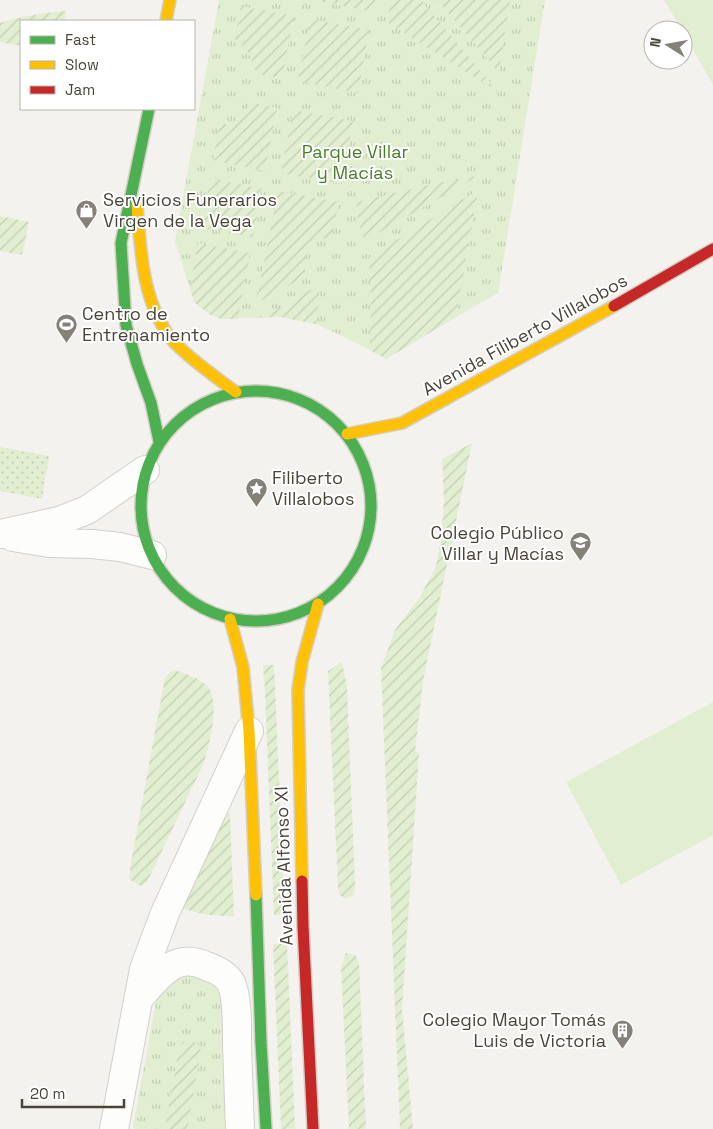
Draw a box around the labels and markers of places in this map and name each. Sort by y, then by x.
place label: Servicios Funerarios Virgen de la Vega [103,188,277,232]
shop icon: Servicios Funerarios Virgen de la Vega [75,198,99,229]
place label: Centro de Entrenamiento [82,302,210,346]
sports icon: Centro de Entrenamiento [54,312,78,343]
place label: Filiberto Villalobos [272,466,354,510]
place icon: Filiberto Villalobos [244,476,268,507]
place label: Colegio Público Villar y Macías [430,521,564,565]
school or university icon: Colegio Público Villar y Macías [568,531,592,562]
place label: Colegio Mayor Tomás Luis de Victoria [423,1008,606,1052]
building icon: Colegio Mayor Tomás Luis de Victoria [610,1018,634,1049]

